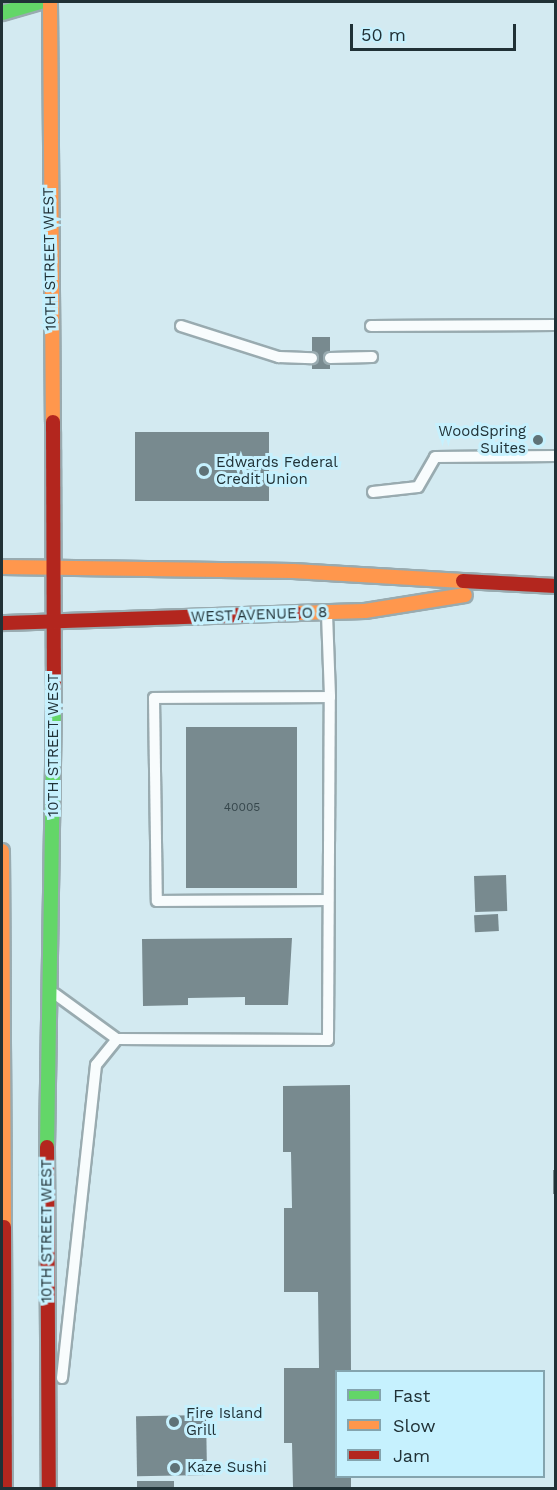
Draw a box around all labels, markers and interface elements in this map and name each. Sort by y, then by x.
scale bar [353,12,520,50]
text: 50 m [361,24,406,45]
street label: 10TH STREET WEST [40,187,60,331]
place label: WoodSpring Suites [438,422,526,457]
marker: WoodSpring Suites [531,433,545,447]
place label: Edwards Federal Credit Union [216,453,338,488]
marker: Edwards Federal Credit Union [197,464,211,478]
street label: WEST AVENUE O 8 [190,604,328,626]
street label: 10TH STREET WEST [45,673,63,817]
house number: 40005 [224,801,260,815]
street label: 10TH STREET WEST [38,1159,56,1303]
legend [335,1370,545,1478]
text: Fast [393,1385,430,1406]
place label: Fire Island Grill [186,1404,263,1439]
marker: Fire Island Grill [167,1415,181,1429]
text: Slow [393,1415,436,1436]
text: Jam [393,1445,430,1466]
place label: Kaze Sushi [187,1459,267,1477]
marker: Kaze Sushi [168,1461,182,1475]

